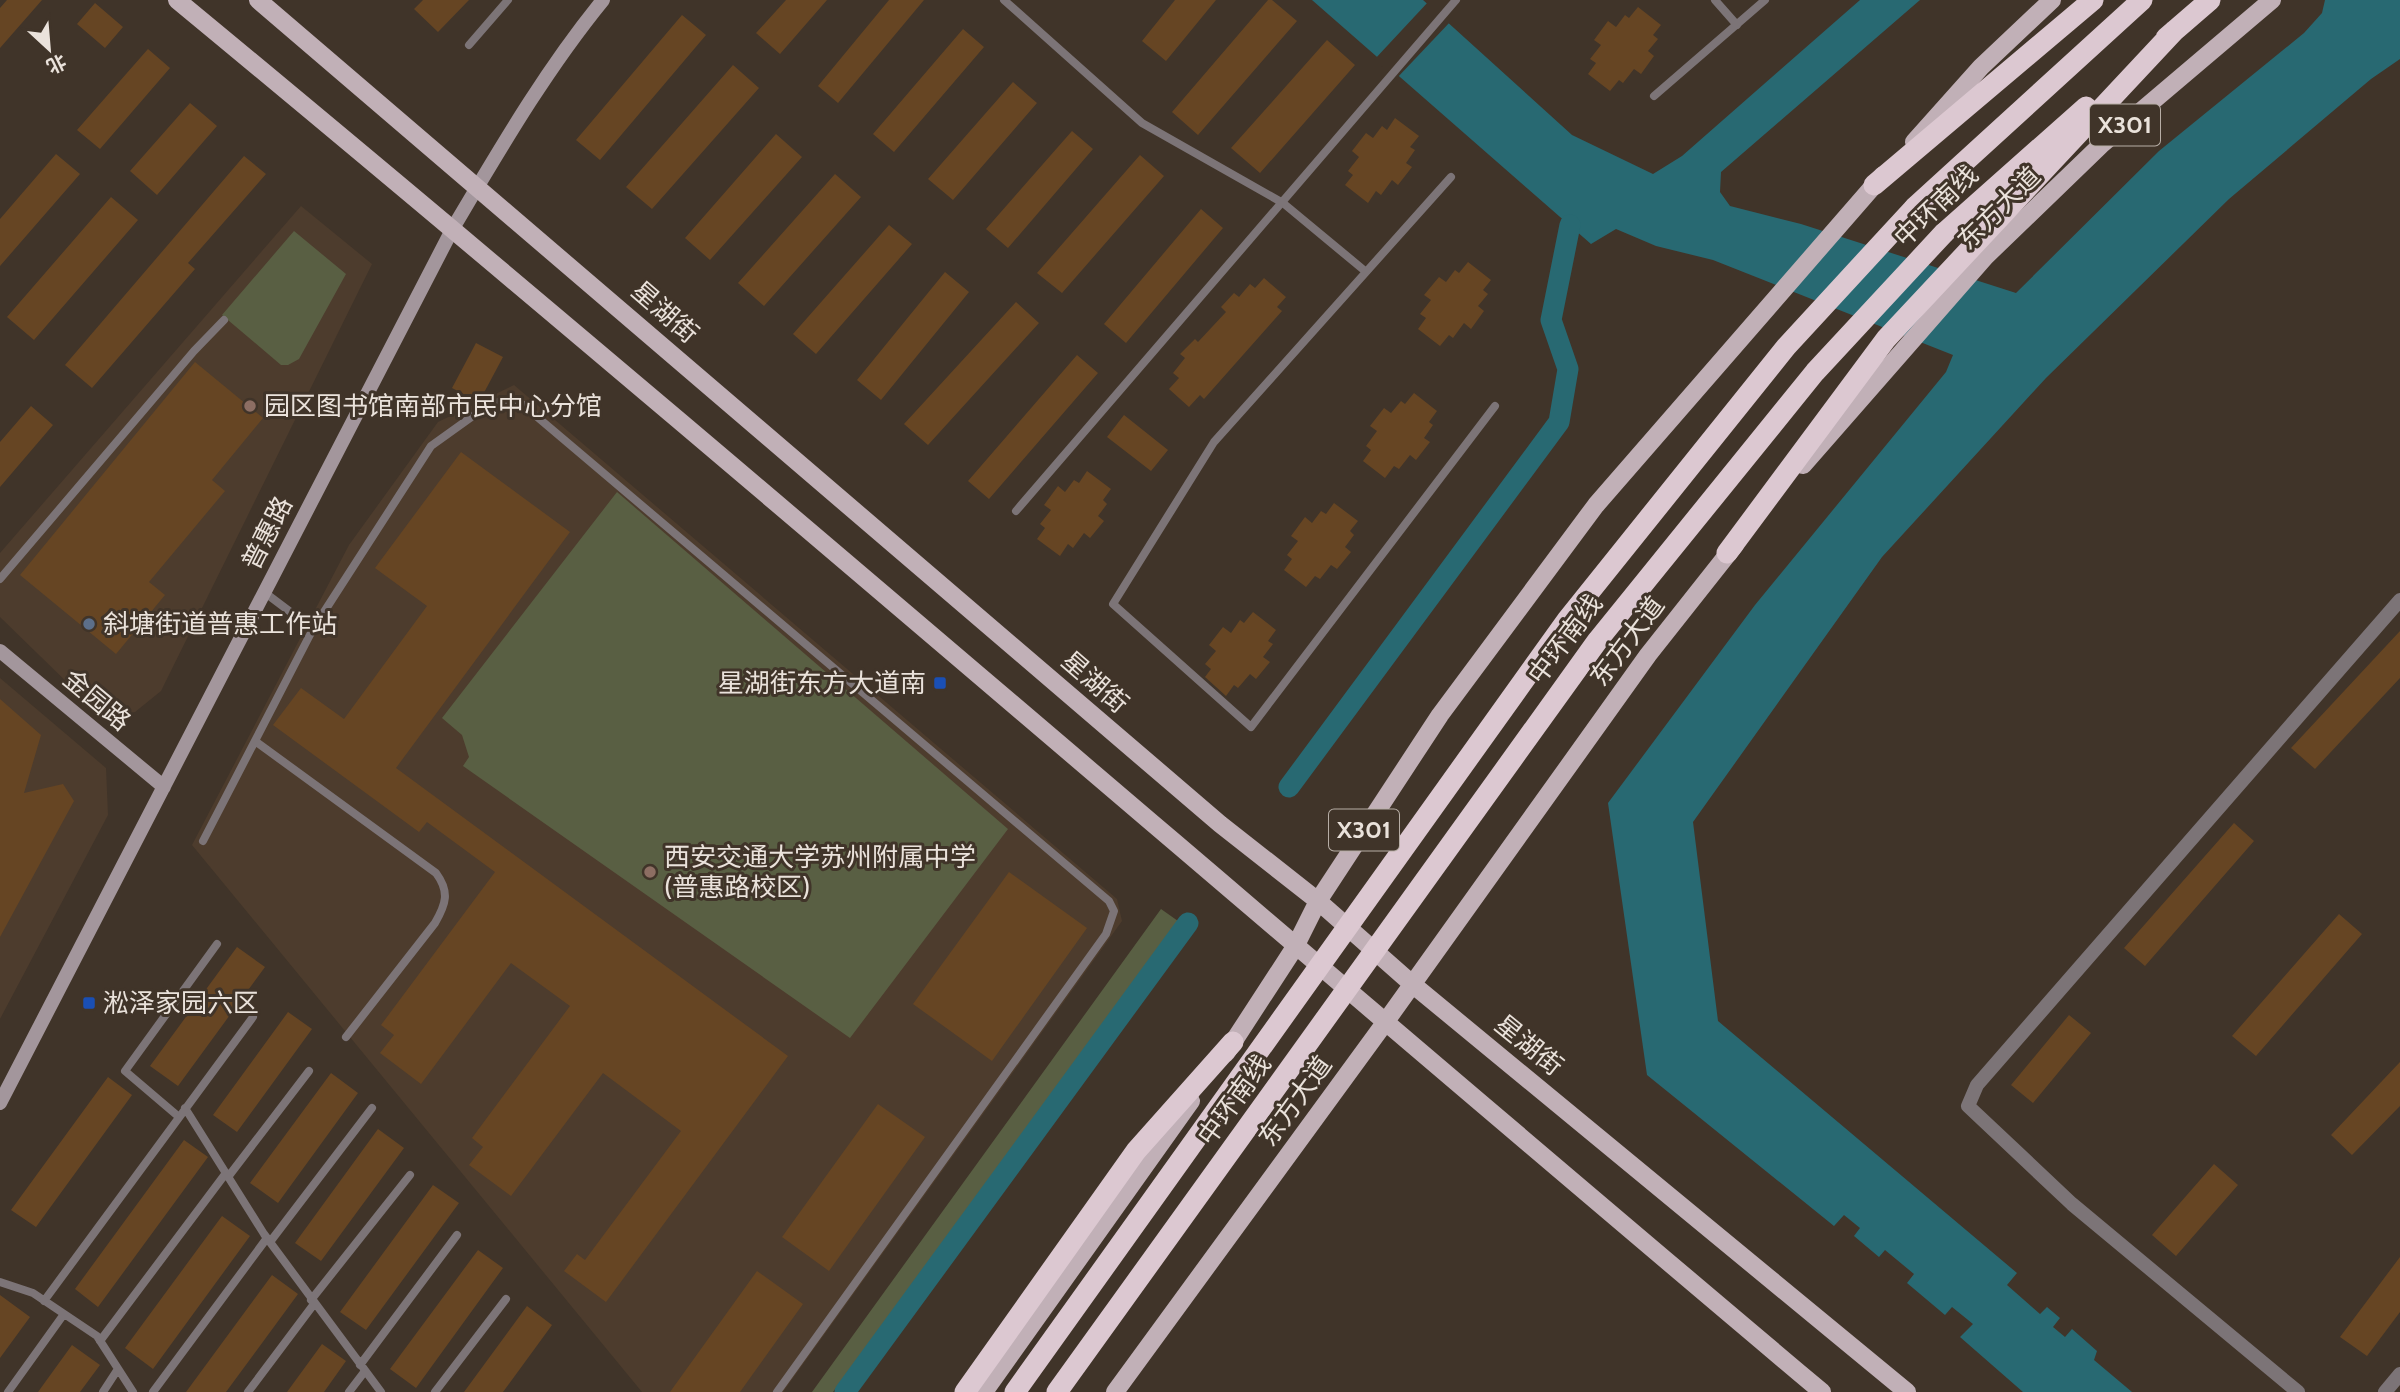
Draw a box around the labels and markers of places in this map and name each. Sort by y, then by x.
place label: 园区图书馆南部市民中心分馆 [264,390,602,422]
marker: 园区图书馆南部市民中心分馆 [242,398,258,414]
place label: 斜塘街道普惠工作站 [103,608,337,640]
marker: 斜塘街道普惠工作站 [81,616,97,632]
place label: 星湖街东方大道南 [718,667,926,699]
marker: 星湖街东方大道南 [932,675,948,691]
place label: 西安交通大学苏州附属中学 (普惠路校区) [664,841,976,903]
marker: 西安交通大学苏州附属中学 (普惠路校区) [642,864,658,880]
place label: 淞泽家园六区 [103,987,259,1019]
marker: 淞泽家园六区 [81,995,97,1011]

